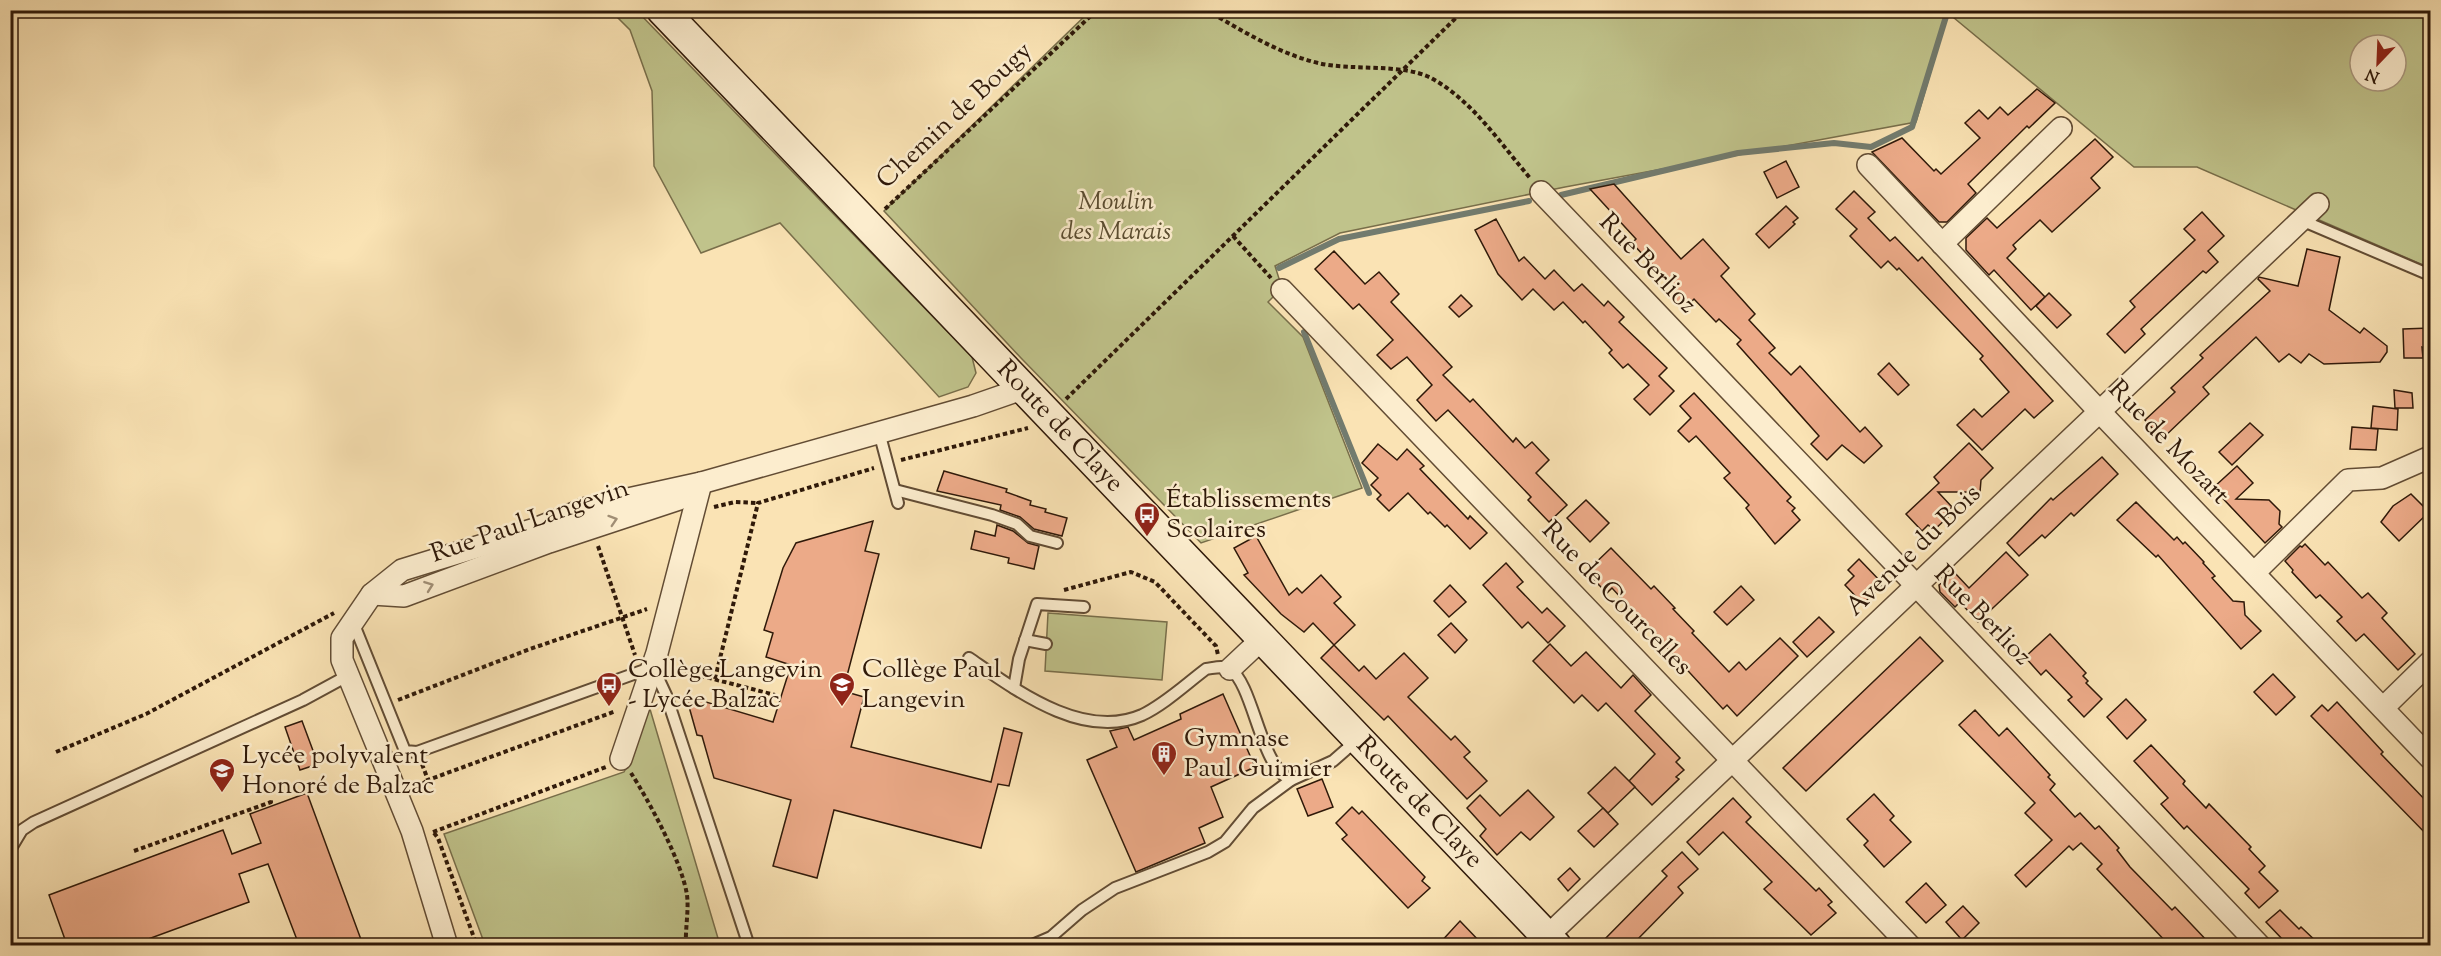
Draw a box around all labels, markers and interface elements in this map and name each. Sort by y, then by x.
north arrow [2348,33,2408,93]
street label: Chemin de Bougy [869,34,1041,198]
text: N [2363,61,2383,88]
park label: Moulin des Marais [1061,184,1171,251]
street label: Rue Berlioz [1590,205,1705,323]
street label: Route de Claye [988,352,1132,501]
street label: Rue de Mozart [2099,372,2237,514]
street label: Rue Paul Langevin [426,471,634,573]
street label: Avenue du Bois [1838,477,1990,625]
place label: Établissements Scolaires [1166,482,1331,549]
bus stop icon: Établissements Scolaires [1132,500,1162,538]
street label: Rue de Courcelles [1532,513,1700,685]
one-way arrow [607,515,618,528]
street label: Rue Berlioz [1925,557,2040,675]
one-way arrow [423,581,434,593]
place label: Collège Langevin - Lycée Balzac [628,652,822,719]
place label: Collège Paul Langevin [862,652,1001,719]
bus stop icon: Collège Langevin - Lycée Balzac [594,670,624,708]
school or university icon: Collège Paul Langevin [827,670,857,708]
place label: Gymnase Paul Guimier [1184,721,1332,788]
street label: Route de Claye [1347,728,1491,877]
place label: Lycée polyvalent Honoré de Balzac [242,738,435,805]
building icon: Gymnase Paul Guimier [1149,739,1179,777]
school or university icon: Lycée polyvalent Honoré de Balzac [207,756,237,794]

